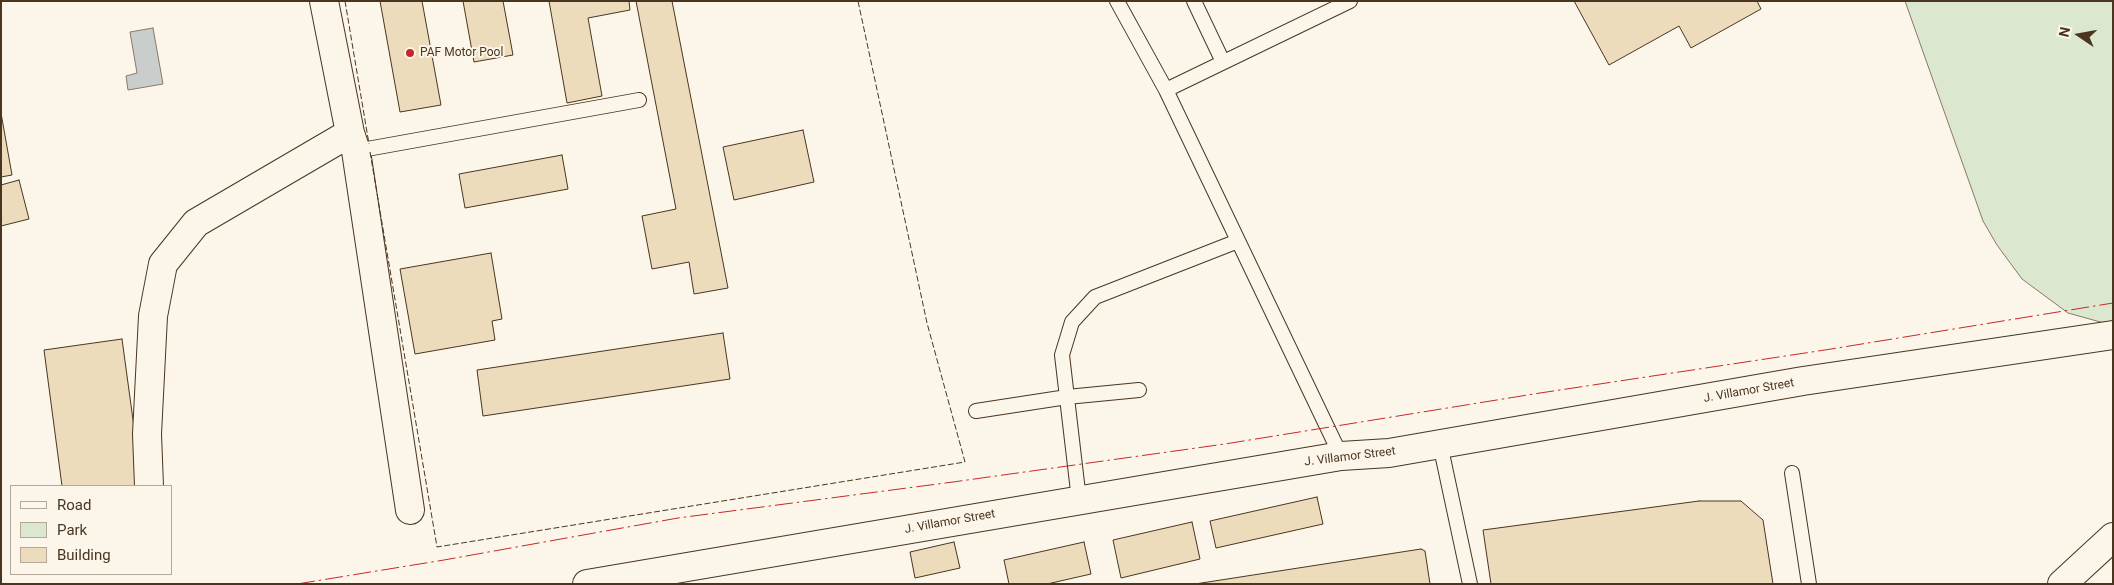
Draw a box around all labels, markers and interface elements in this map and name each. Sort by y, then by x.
north arrow [2054,10,2104,60]
text: N [2055,25,2073,38]
place label: PAF Motor Pool [420,46,503,60]
marker: PAF Motor Pool [404,47,416,59]
street label: J. Villamor Street [1703,376,1795,406]
street label: J. Villamor Street [1304,444,1396,470]
legend [10,485,172,575]
text: Road [57,496,91,514]
street label: J. Villamor Street [904,507,996,537]
text: Park [57,521,87,539]
text: Building [57,546,111,564]

